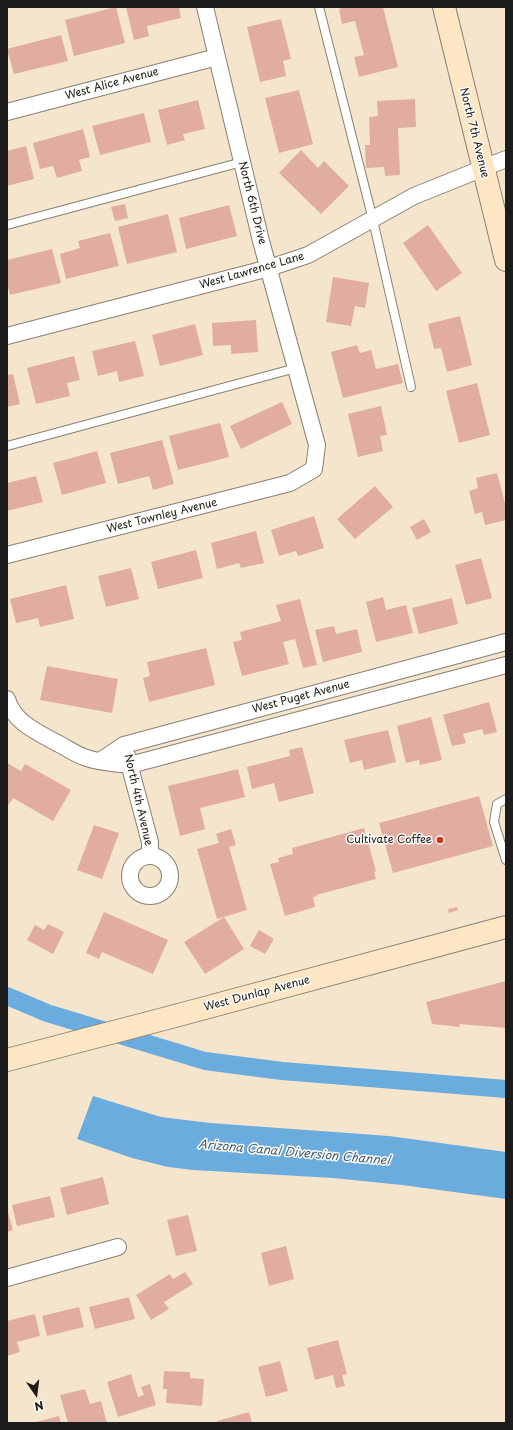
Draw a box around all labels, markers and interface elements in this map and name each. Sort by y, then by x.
street label: West Alice Avenue [64,65,160,103]
street label: North 7th Avenue [456,87,492,179]
street label: North 6th Drive [235,160,269,246]
street label: West Lawrence Lane [198,250,306,292]
street label: West Townley Avenue [105,496,219,536]
street label: West Puget Avenue [251,678,351,716]
street label: North 4th Avenue [121,753,155,847]
place label: Cultivate Coffee [346,833,432,847]
marker: Cultivate Coffee [435,835,445,845]
street label: West Dunlap Avenue [202,973,312,1015]
water label: Arizona Canal Diversion Channel [198,1137,390,1169]
north arrow [16,1374,56,1414]
text: N [33,1397,45,1415]

